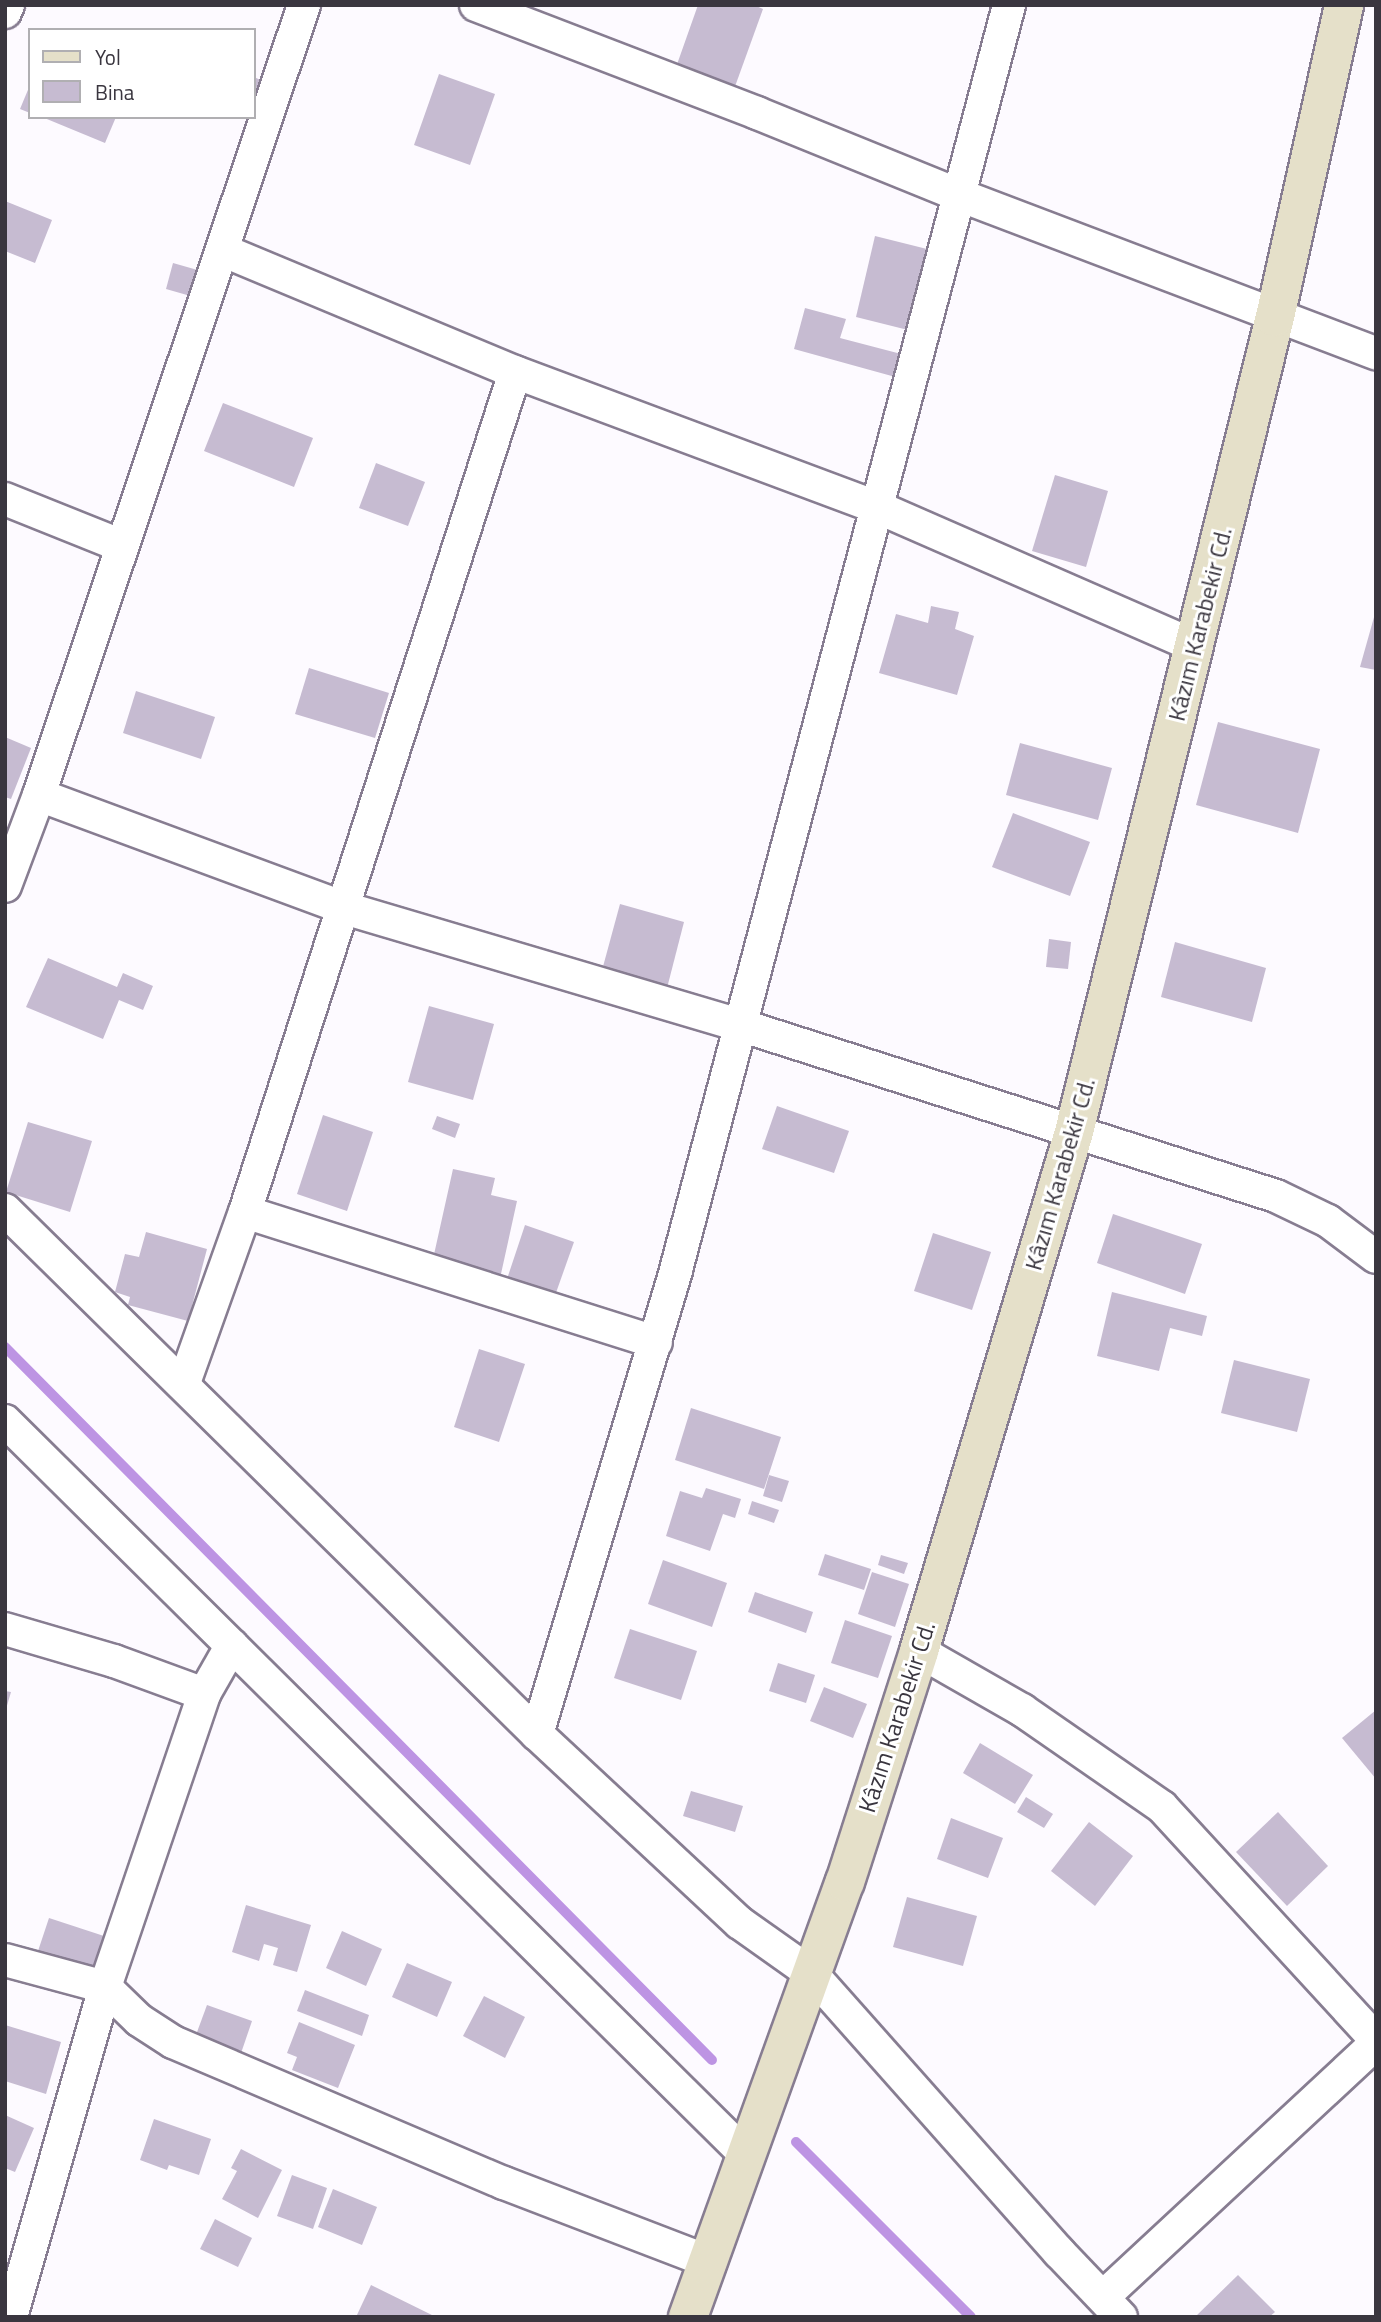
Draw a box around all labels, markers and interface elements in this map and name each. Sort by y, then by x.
legend [28,28,256,119]
text: Yol [95,41,121,73]
text: Bina [95,76,134,108]
street label: Kâzım Karabekir Cd. [1162,524,1238,724]
street label: Kâzım Karabekir Cd. [1019,1074,1101,1274]
street label: Kâzım Karabekir Cd. [853,1618,941,1816]

